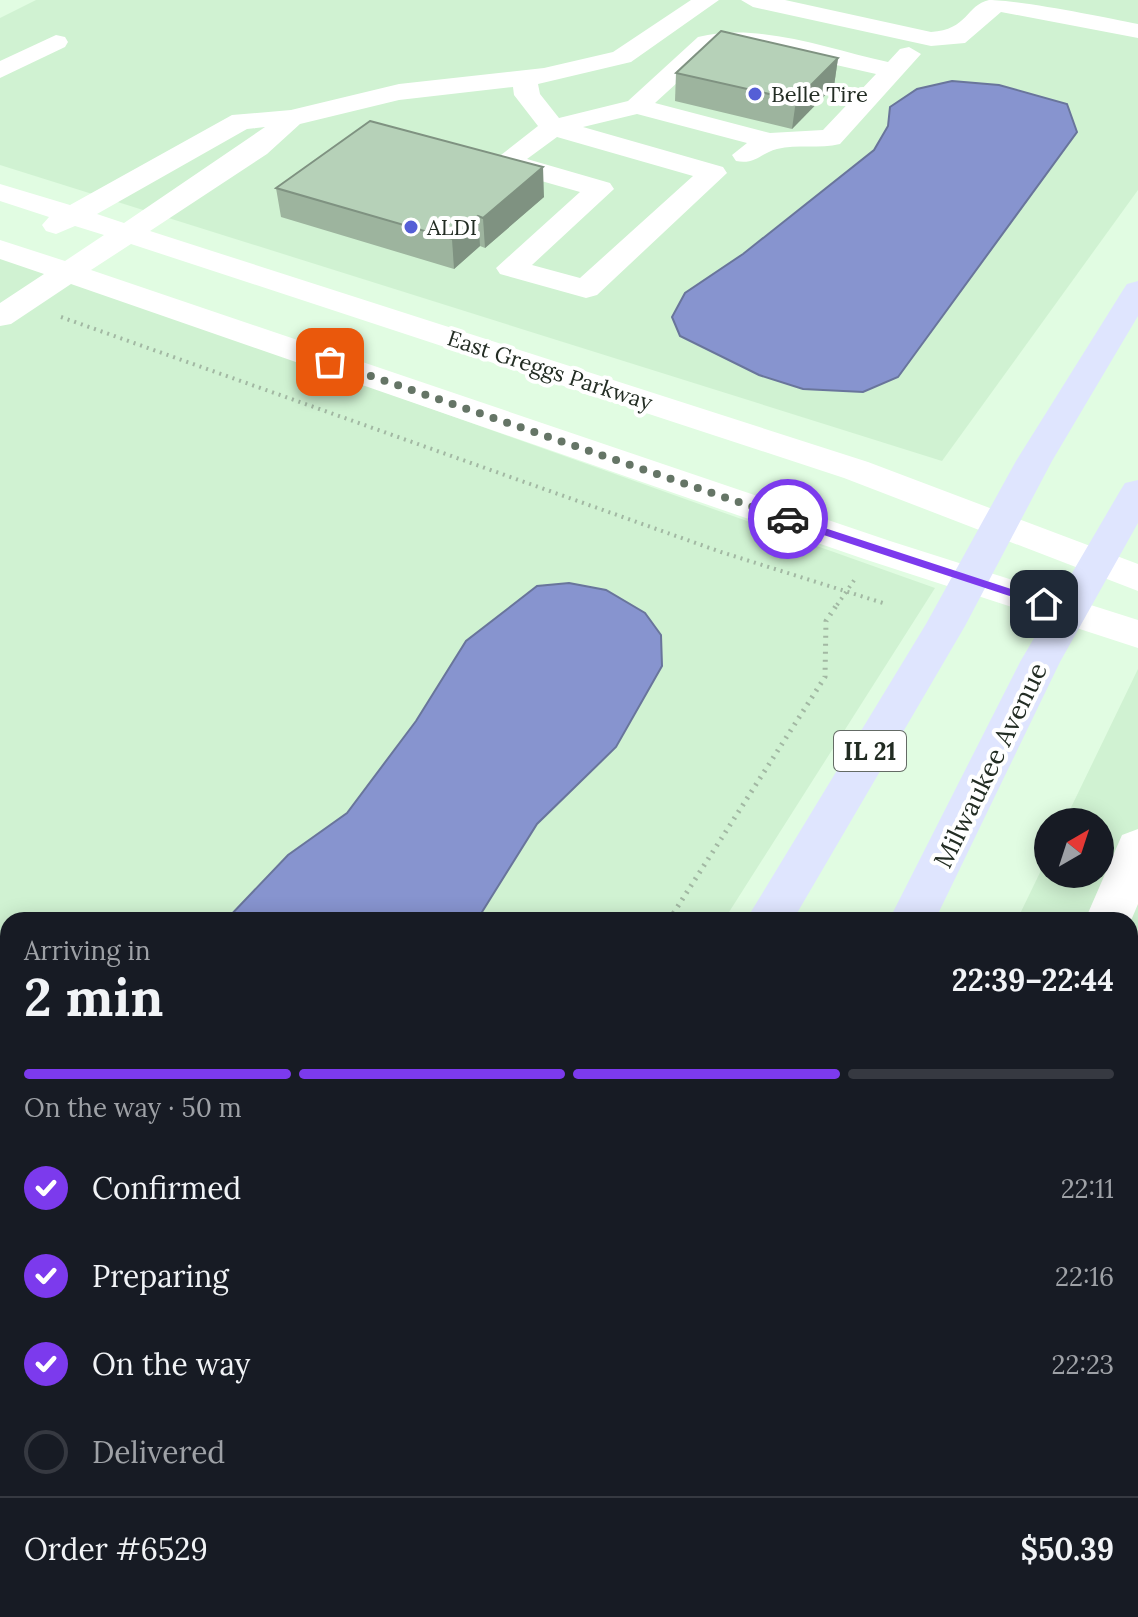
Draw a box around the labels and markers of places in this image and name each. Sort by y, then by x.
place label: Belle Tire [771,80,868,108]
marker: Belle Tire [746,85,764,103]
place label: ALDI [426,213,477,241]
marker: ALDI [402,218,420,236]
pin [296,328,364,396]
pin [1010,570,1078,638]

